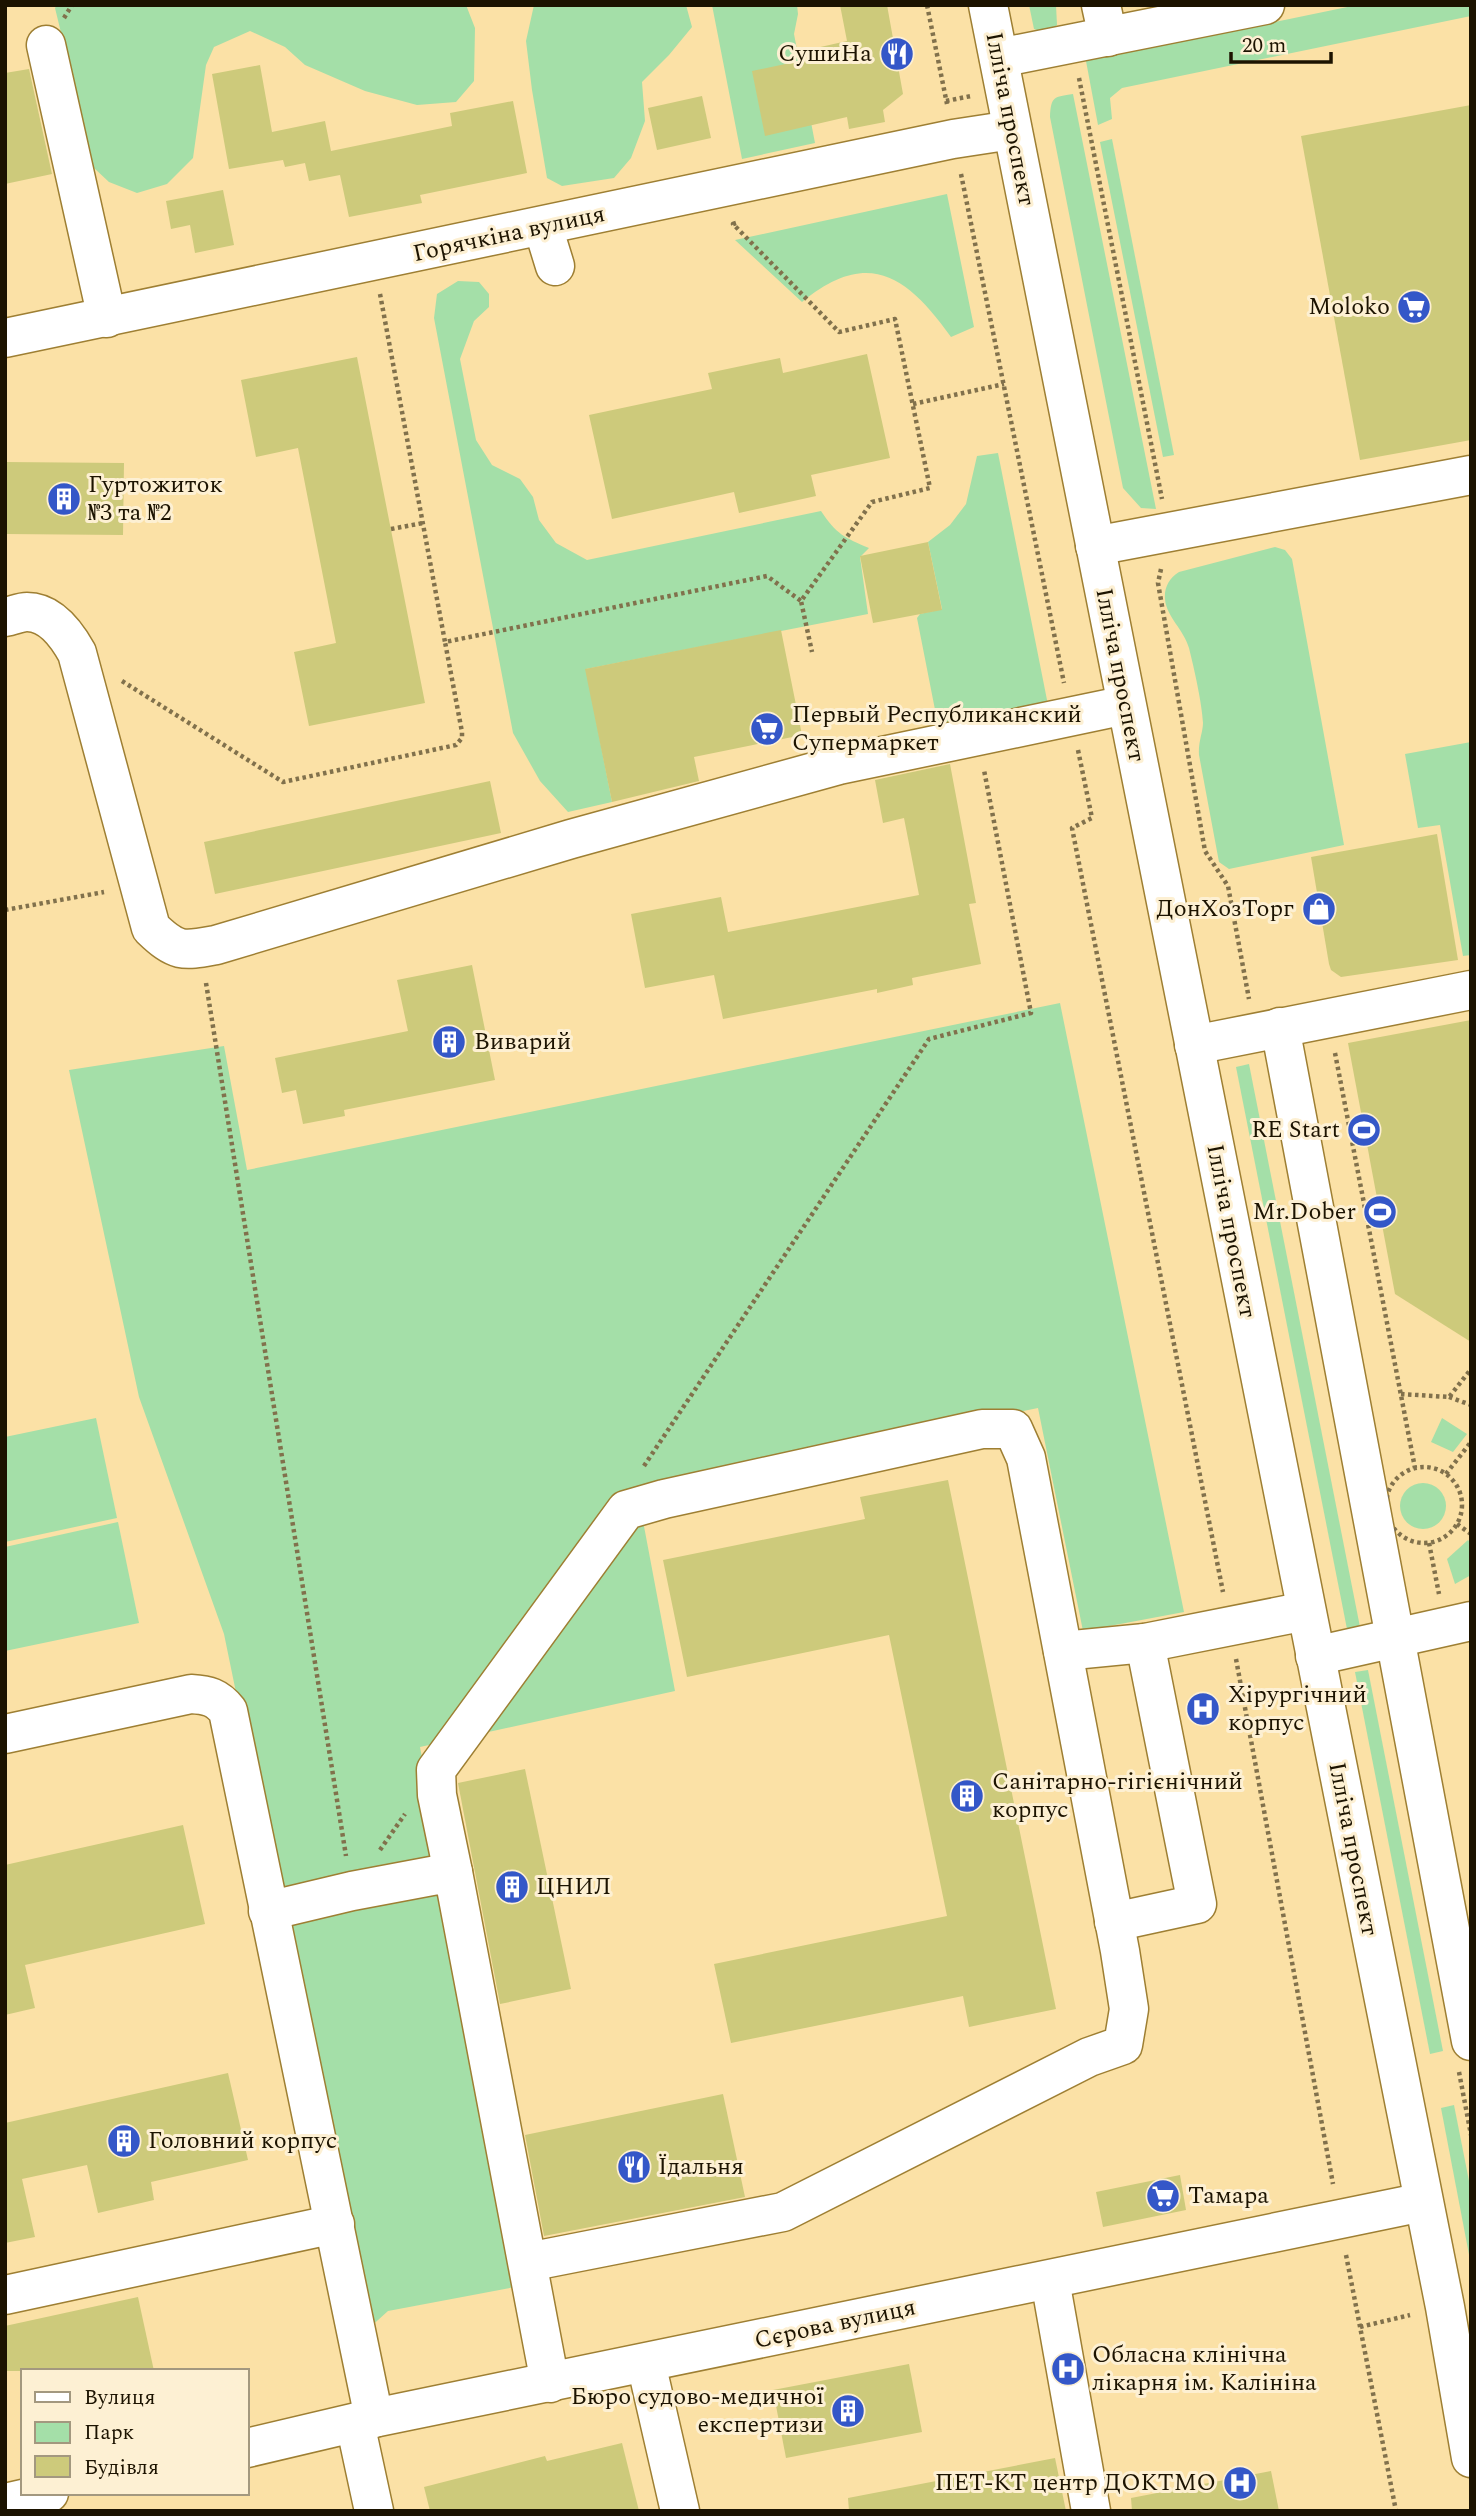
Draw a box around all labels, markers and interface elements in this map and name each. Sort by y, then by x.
scale bar [1231,21,1331,65]
street label: Ілліча проспект [975,29,1045,209]
text: 20 m [1242,30,1286,62]
restaurant icon: СушиНа [878,35,916,73]
place label: СушиНа [778,36,872,72]
street label: Горячкіна вулиця [410,196,608,272]
supermarket icon: Moloko [1395,288,1433,326]
place label: Moloko [1308,289,1390,325]
place label: Гуртожиток №3 та №2 [88,467,223,531]
building icon: Гуртожиток №3 та №2 [45,480,83,518]
street label: Ілліча проспект [1085,585,1155,765]
place label: Первый Республиканский Супермаркет [792,697,1082,761]
supermarket icon: Первый Республиканский Супермаркет [748,710,786,748]
shop icon: ДонХозТорг [1300,890,1338,928]
place label: ДонХозТорг [1156,891,1294,927]
building icon: Виварий [430,1023,468,1061]
place label: Виварий [474,1024,571,1060]
sports icon: RE Start [1345,1111,1383,1149]
place label: RE Start [1251,1112,1340,1148]
street label: Ілліча проспект [1196,1141,1266,1321]
sports icon: Mr.Dober [1361,1193,1399,1231]
place label: Mr.Dober [1253,1194,1356,1230]
place label: Хірургічний корпус [1228,1677,1367,1741]
hospital icon: Хірургічний корпус [1184,1690,1222,1728]
street label: Ілліча проспект [1318,1759,1388,1939]
place label: Санітарно-гігієнічний корпус [992,1764,1243,1828]
building icon: Санітарно-гігієнічний корпус [948,1777,986,1815]
building icon: ЦНИЛ [493,1868,531,1906]
place label: ЦНИЛ [536,1869,611,1905]
building icon: Головний корпус [105,2122,143,2160]
place label: Головний корпус [148,2123,337,2159]
restaurant icon: Їдальня [615,2148,653,2186]
place label: Їдальня [658,2149,744,2185]
supermarket icon: Тамара [1144,2177,1182,2215]
place label: Тамара [1188,2178,1269,2214]
street label: Сєрова вулиця [751,2289,919,2359]
place label: Обласна клінічна лікарня ім. Калініна [1092,2337,1317,2401]
hospital icon: Обласна клінічна лікарня ім. Калініна [1049,2350,1087,2388]
legend [21,2369,248,2495]
place label: Бюро судово-медичної експертизи [571,2379,824,2443]
text: Вулиця [84,2382,155,2414]
building icon: Бюро судово-медичної експертизи [829,2392,867,2430]
text: Парк [84,2417,135,2449]
text: Будівля [84,2452,159,2484]
hospital icon: ПЕТ-КТ центр ДОКТМО [1221,2464,1259,2502]
place label: ПЕТ-КТ центр ДОКТМО [935,2465,1216,2501]

